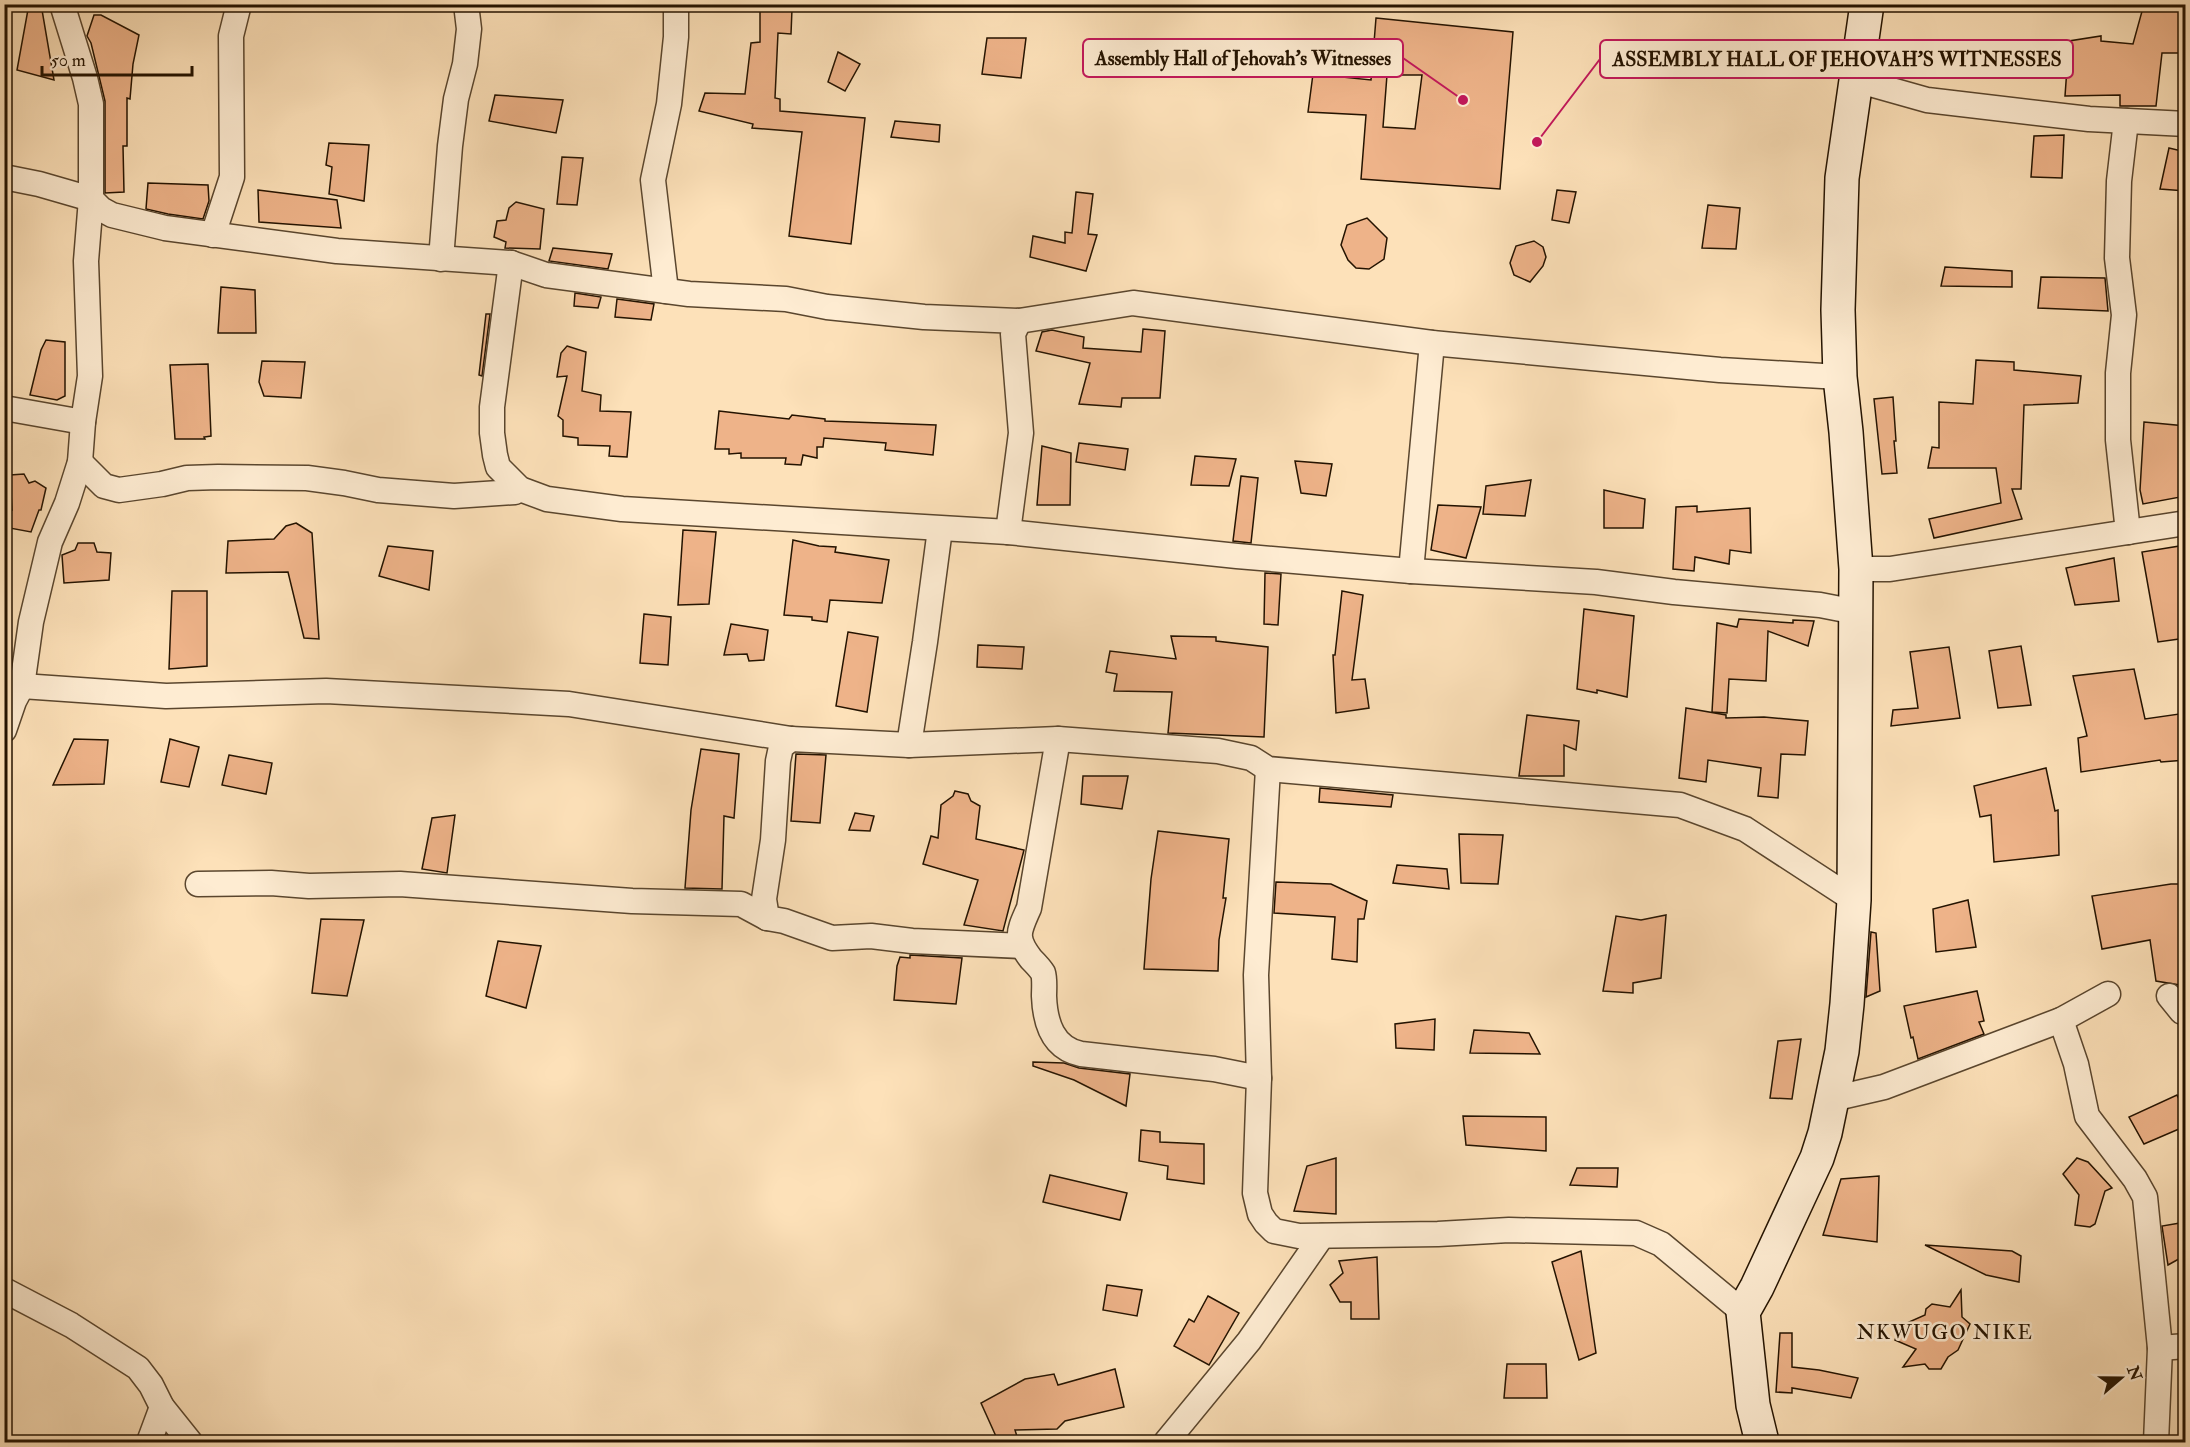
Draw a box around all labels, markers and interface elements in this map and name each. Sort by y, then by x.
scale bar [42,39,192,77]
callout: Assembly Hall of Jehovah's Witnesses [1083,39,1403,77]
callout: ASSEMBLY HALL OF JEHOVAH'S WITNESSES [1600,40,2073,78]
text: Assembly Hall of Jehovah's Witnesses [1094,46,1391,72]
text: ASSEMBLY HALL OF JEHOVAH'S WITNESSES [1611,47,2062,72]
text: 50 m [51,49,86,72]
district label: NKWUGO NIKE [1857,1320,2033,1345]
north arrow [2091,1348,2151,1408]
text: N [2122,1362,2146,1384]

